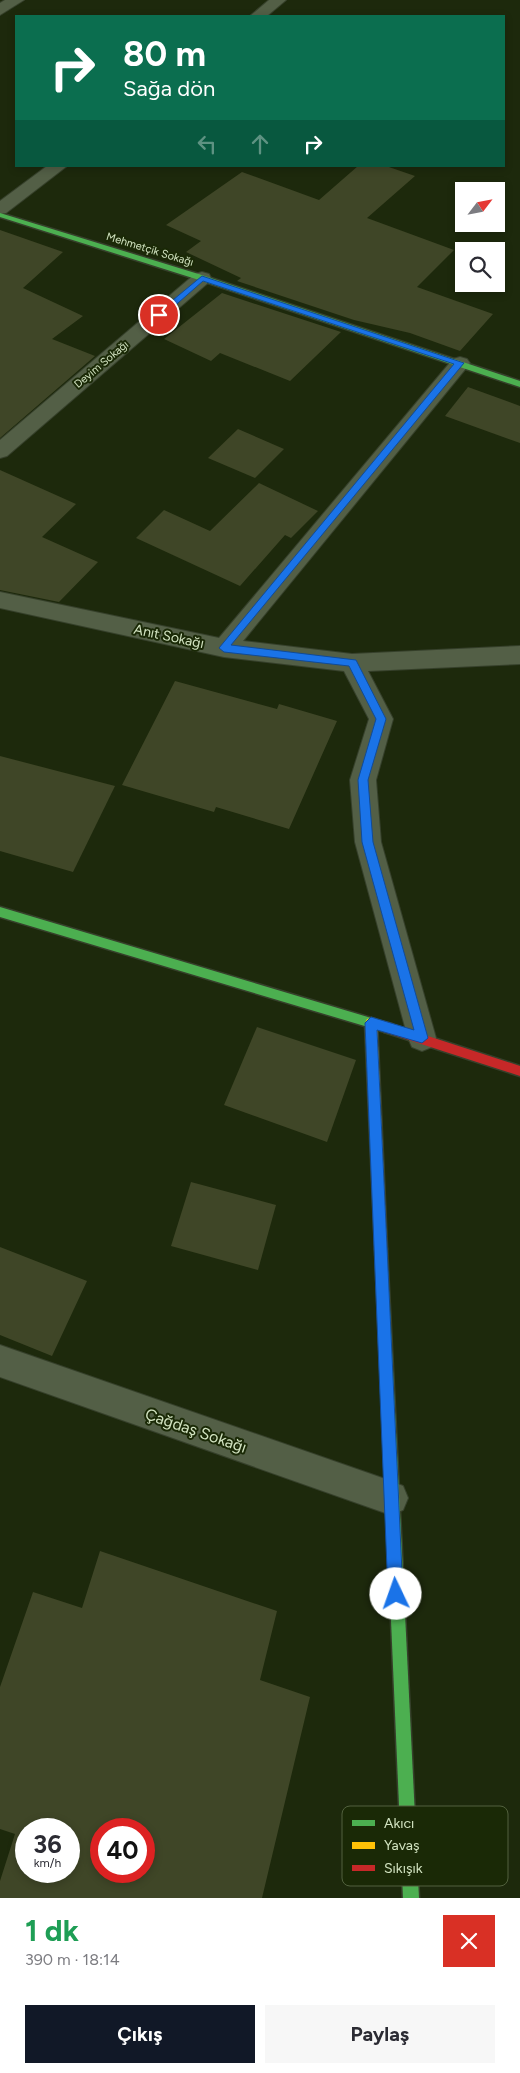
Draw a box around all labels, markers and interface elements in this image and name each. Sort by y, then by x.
text: 80 m [123,33,206,75]
icon: right [40,35,105,100]
text: Sağa dön [123,75,215,102]
icon: left [193,130,221,158]
icon: ahead [246,130,274,158]
icon: right [299,130,327,158]
north arrow [455,182,505,232]
map controls [455,182,505,292]
street label: Mehmetçik Sokağı [105,230,195,269]
button: search [455,242,505,292]
pin [138,294,180,336]
icon: arrive [145,301,173,329]
street label: Deyim Sokağı [72,338,131,391]
street label: Anıt Sokağı [132,621,206,652]
street label: Çağdaş Sokağı [143,1404,249,1457]
position arrow [369,1567,421,1619]
legend [342,1806,508,1886]
text: Akıcı [384,1815,414,1832]
speed limit sign: 40 [90,1818,155,1883]
text: 36 [33,1829,62,1859]
text: Yavaş [384,1837,420,1854]
text: km/h [34,1856,61,1870]
text: Sıkışık [384,1860,423,1877]
text: 1 dk [25,1912,79,1949]
button: close [443,1915,495,1967]
text: 390 m · 18:14 [25,1950,120,1969]
button: Çıkış [25,2005,255,2063]
button: Paylaş [265,2005,495,2063]

